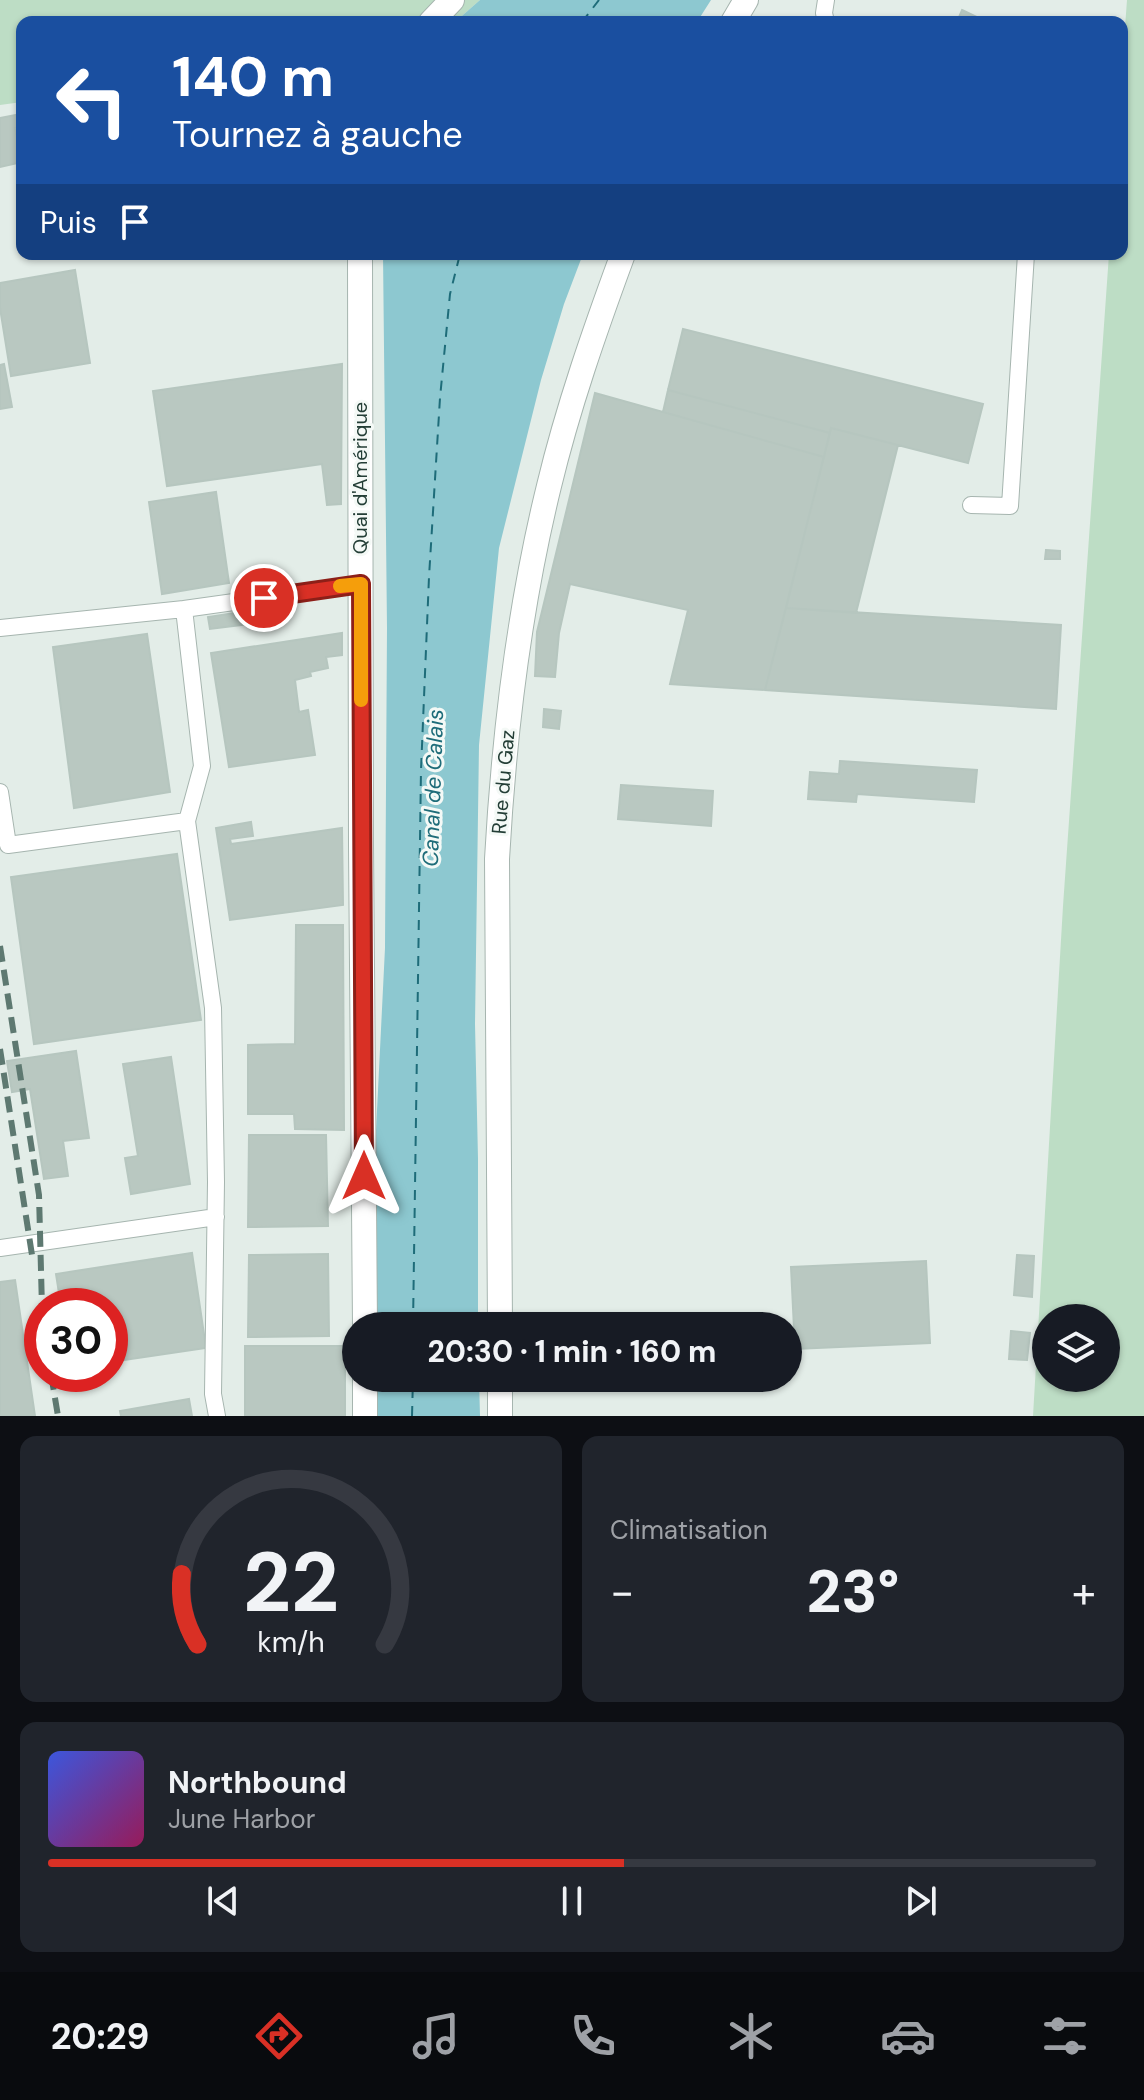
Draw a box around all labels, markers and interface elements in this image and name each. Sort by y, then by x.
text: 140 m [172,40,334,113]
icon: left [40,48,144,152]
text: Tournez à gauche [172,111,463,158]
icon: arrive [113,200,157,244]
text: Puis [40,203,97,242]
street label: Quai d'Amérique [347,402,373,554]
pin [230,564,298,632]
icon: arrive [242,576,286,620]
water label: Canal de Calais [416,709,450,867]
street label: Rue du Gaz [485,729,521,835]
position arrow [322,1134,406,1218]
speed limit sign: 30 [24,1288,128,1392]
map controls [1032,1304,1120,1392]
button: layers [1032,1304,1120,1392]
text: 20:30 · 1 min · 160 m [428,1332,716,1371]
text: Climatisation [610,1513,768,1547]
text: 22 [243,1528,339,1637]
text: 23° [807,1552,899,1631]
text: − [610,1563,634,1621]
text: + [1072,1563,1096,1621]
text: km/h [257,1624,325,1661]
text: Northbound [168,1763,347,1802]
text: June Harbor [168,1802,315,1836]
icon: previous [201,1879,245,1923]
icon: pause [550,1879,594,1923]
icon: next [899,1879,943,1923]
icon: directions [251,2008,307,2064]
icon: music [408,2008,464,2064]
icon: phone [565,2008,621,2064]
icon: climate [723,2008,779,2064]
icon: car [880,2008,936,2064]
icon: filters [1037,2008,1093,2064]
text: 20:29 [51,2013,149,2060]

